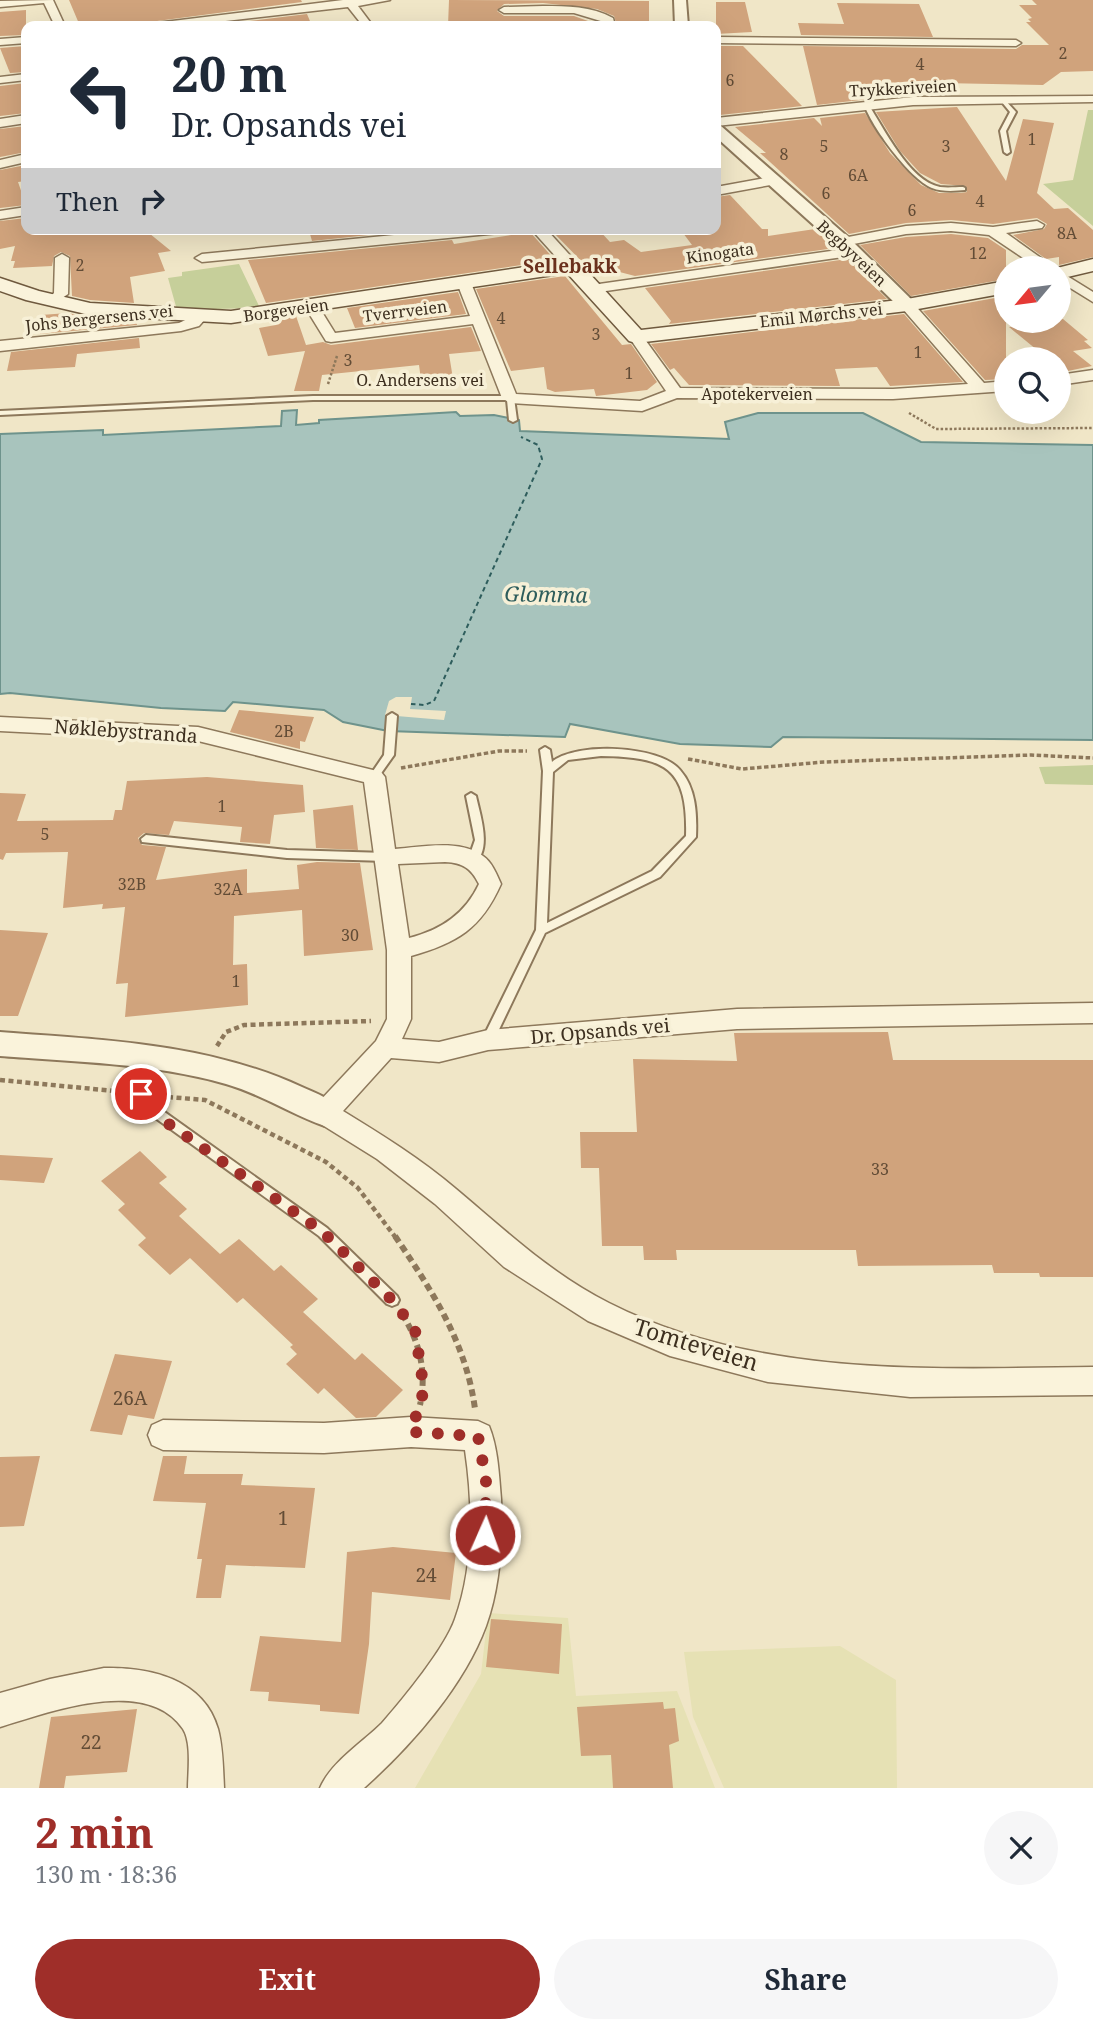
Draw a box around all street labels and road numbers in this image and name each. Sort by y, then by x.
street label: Trykkeriveien [849,74,957,102]
street label: Begbyveien [812,215,892,291]
street label: Kinogata [685,237,755,269]
street label: Borgeveien [242,293,330,327]
street label: Tverrveien [362,295,448,327]
street label: Emil Mørchs vei [758,298,884,332]
street label: Johs Bergersens vei [23,299,174,337]
street label: O. Andersens vei [356,369,484,391]
street label: Apotekerveien [701,383,813,405]
street label: Nøklebystranda [53,713,199,749]
street label: Dr. Opsands vei [529,1012,671,1050]
street label: Tomteveien [630,1310,763,1378]

